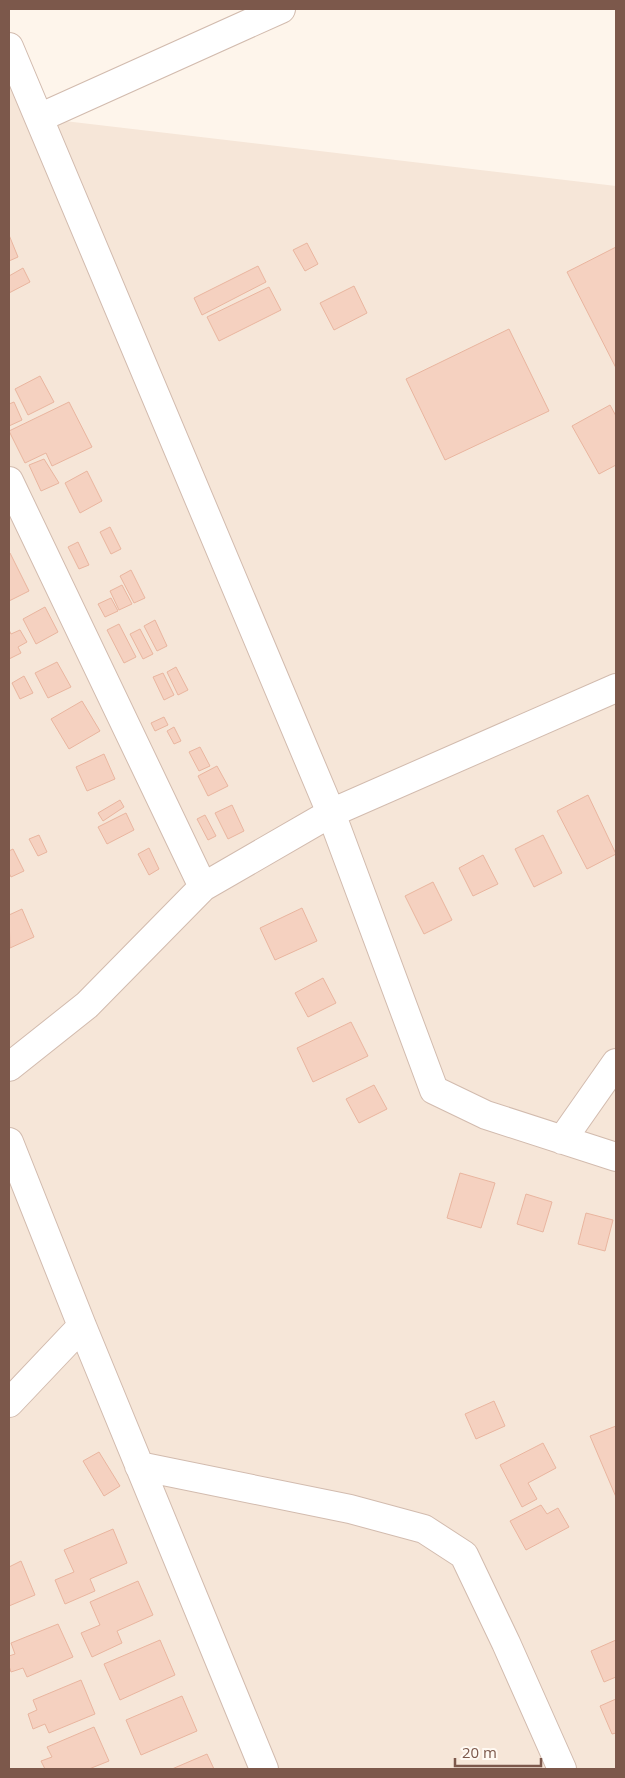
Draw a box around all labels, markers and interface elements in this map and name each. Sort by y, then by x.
scale bar [455,1736,541,1768]
text: 20 m [462,1742,497,1762]

